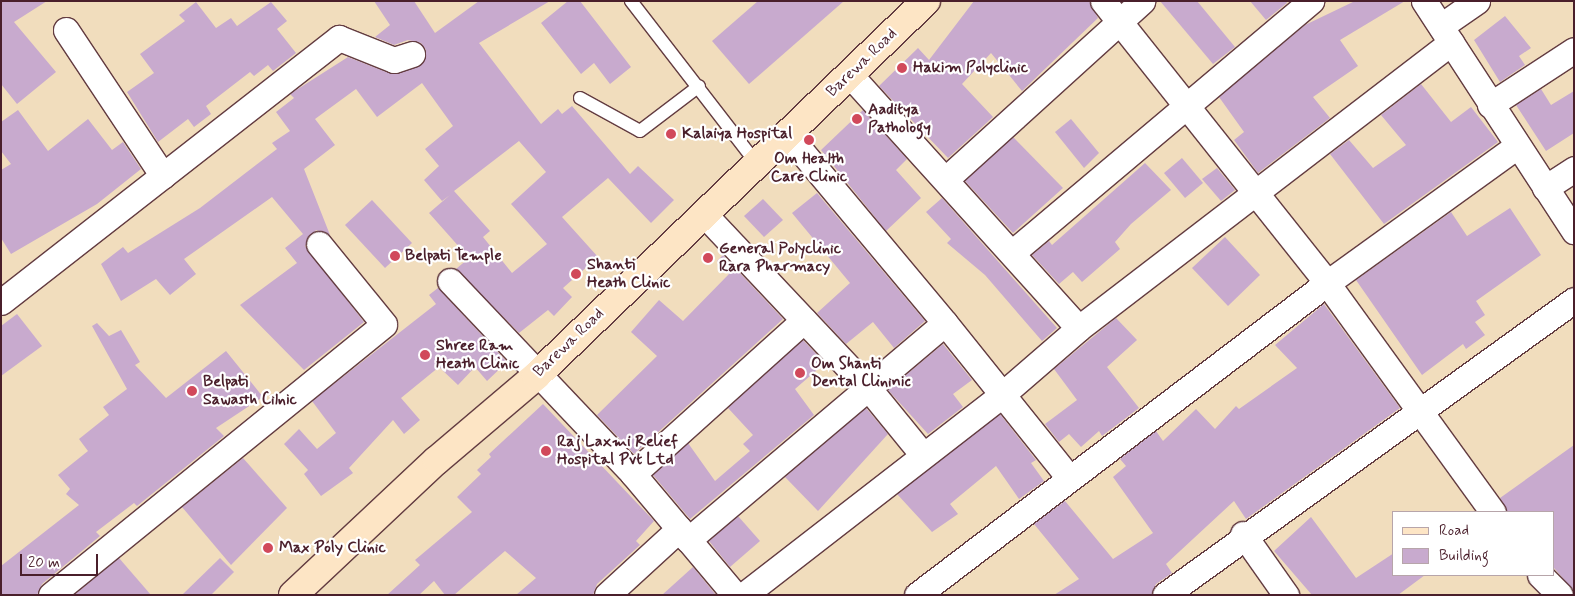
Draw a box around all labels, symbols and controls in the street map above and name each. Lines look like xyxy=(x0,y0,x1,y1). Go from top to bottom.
street label: Barewa Road xyxy=(823,25,901,101)
place label: Hakim Polyclinic xyxy=(913,58,1027,78)
marker: Hakim Polyclinic xyxy=(895,61,909,75)
place label: Aaditya Pathology xyxy=(868,100,931,138)
marker: Aaditya Pathology xyxy=(850,112,864,126)
place label: Kalaiya Hospital xyxy=(682,124,794,144)
marker: Kalaiya Hospital xyxy=(664,127,678,141)
marker: Om Health Care Clinic xyxy=(802,133,816,147)
place label: Om Health Care Clinic xyxy=(770,149,848,187)
place label: General Polyclinic Rara Pharmacy xyxy=(719,239,839,277)
place label: Belpati Temple xyxy=(405,246,502,266)
marker: Belpati Temple xyxy=(389,250,401,262)
marker: General Polyclinic Rara Pharmacy xyxy=(701,251,715,265)
place label: Shanti Heath Clinic xyxy=(587,255,670,293)
marker: Shanti Heath Clinic xyxy=(569,267,583,281)
street label: Barewa Road xyxy=(530,305,608,381)
place label: Shree Ram Heath Clinic xyxy=(436,336,519,374)
marker: Shree Ram Heath Clinic xyxy=(418,348,432,362)
place label: Om Shanti Dental Clininic xyxy=(811,354,913,392)
marker: Om Shanti Dental Clininic xyxy=(793,366,807,380)
place label: Belpati Sawasth Cilnic xyxy=(203,372,303,410)
marker: Belpati Sawasth Cilnic xyxy=(185,384,199,398)
place label: Raj Laxmi Relief Hospital Pvt Ltd xyxy=(557,432,678,470)
marker: Raj Laxmi Relief Hospital Pvt Ltd xyxy=(539,444,553,458)
legend xyxy=(1392,511,1555,576)
text: Road xyxy=(1439,521,1469,541)
place label: Max Poly Clinic xyxy=(279,538,384,558)
marker: Max Poly Clinic xyxy=(261,541,275,555)
scale bar xyxy=(22,544,100,576)
text: Building xyxy=(1439,546,1489,566)
text: 20 m xyxy=(28,553,60,573)

